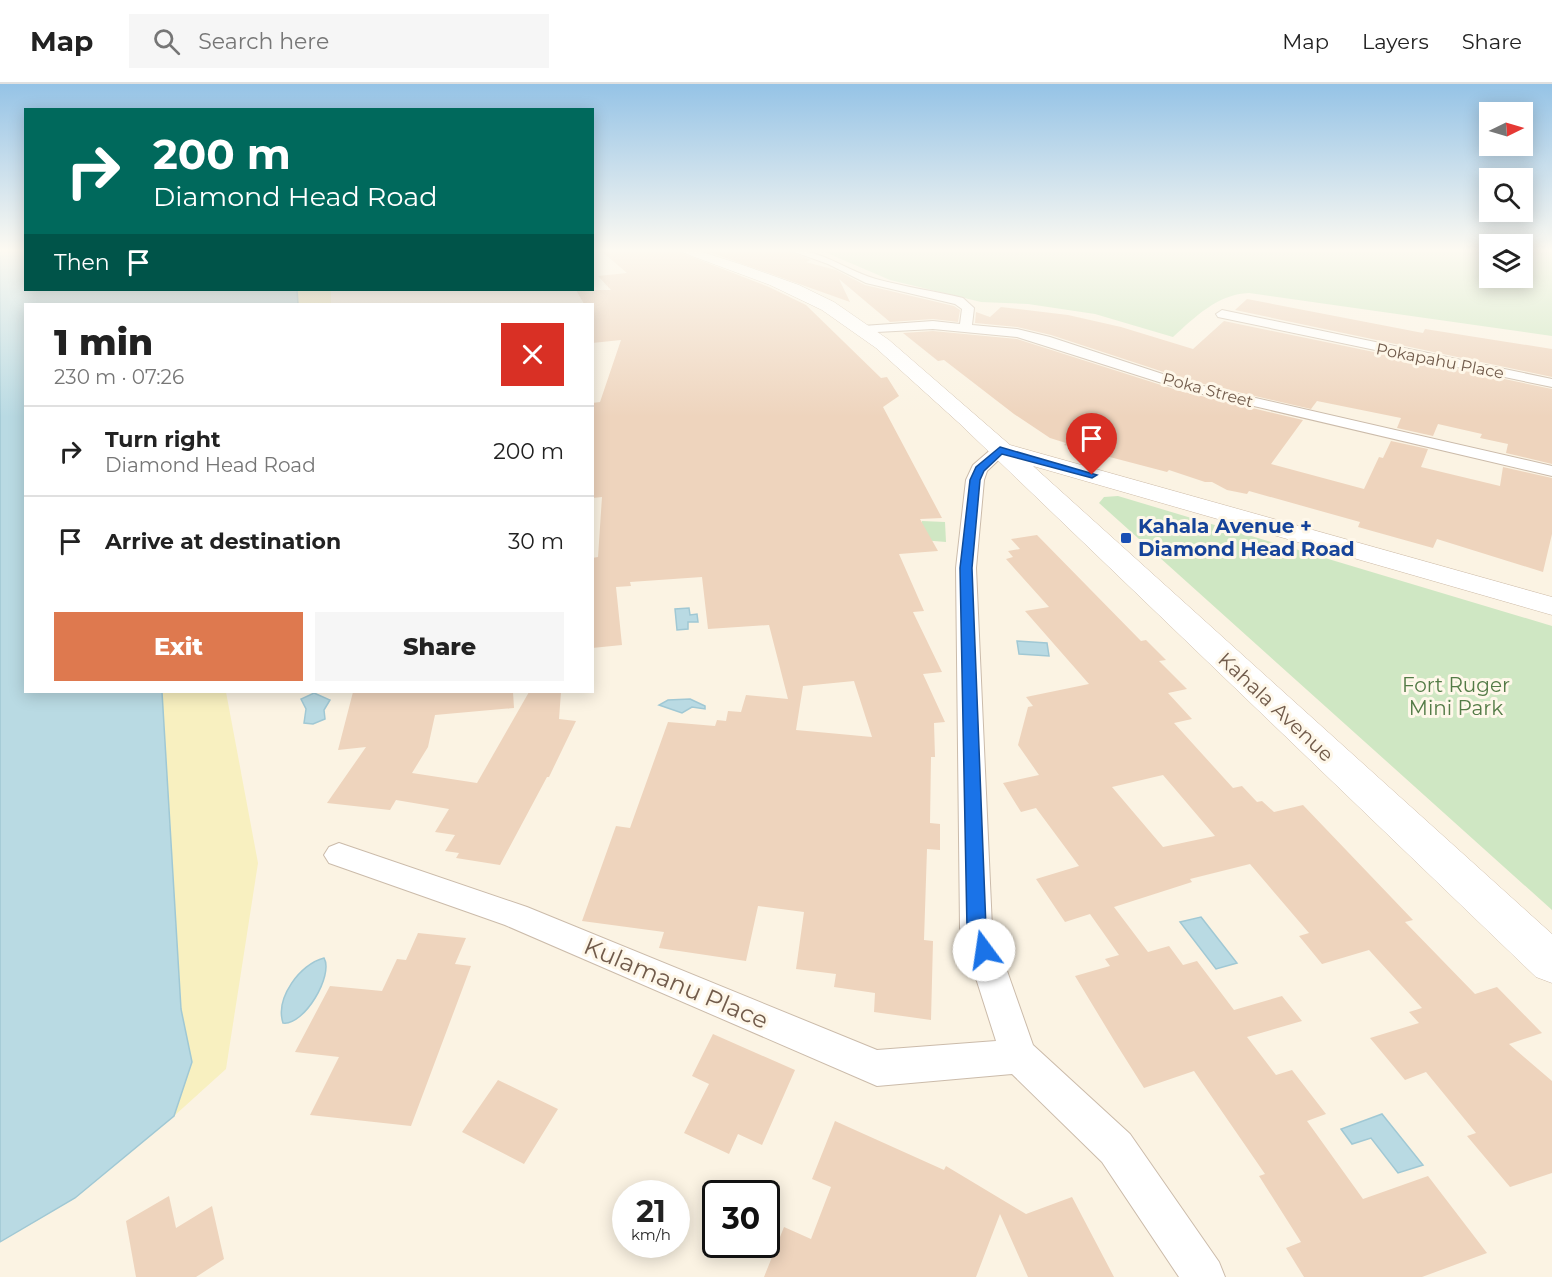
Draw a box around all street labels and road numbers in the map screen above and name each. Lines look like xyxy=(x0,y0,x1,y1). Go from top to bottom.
street label: Pokapahu Place xyxy=(1374,339,1506,383)
street label: Poka Street xyxy=(1161,369,1256,411)
street label: Kahala Avenue xyxy=(1213,647,1339,767)
street label: Kulamanu Place xyxy=(580,931,772,1035)

